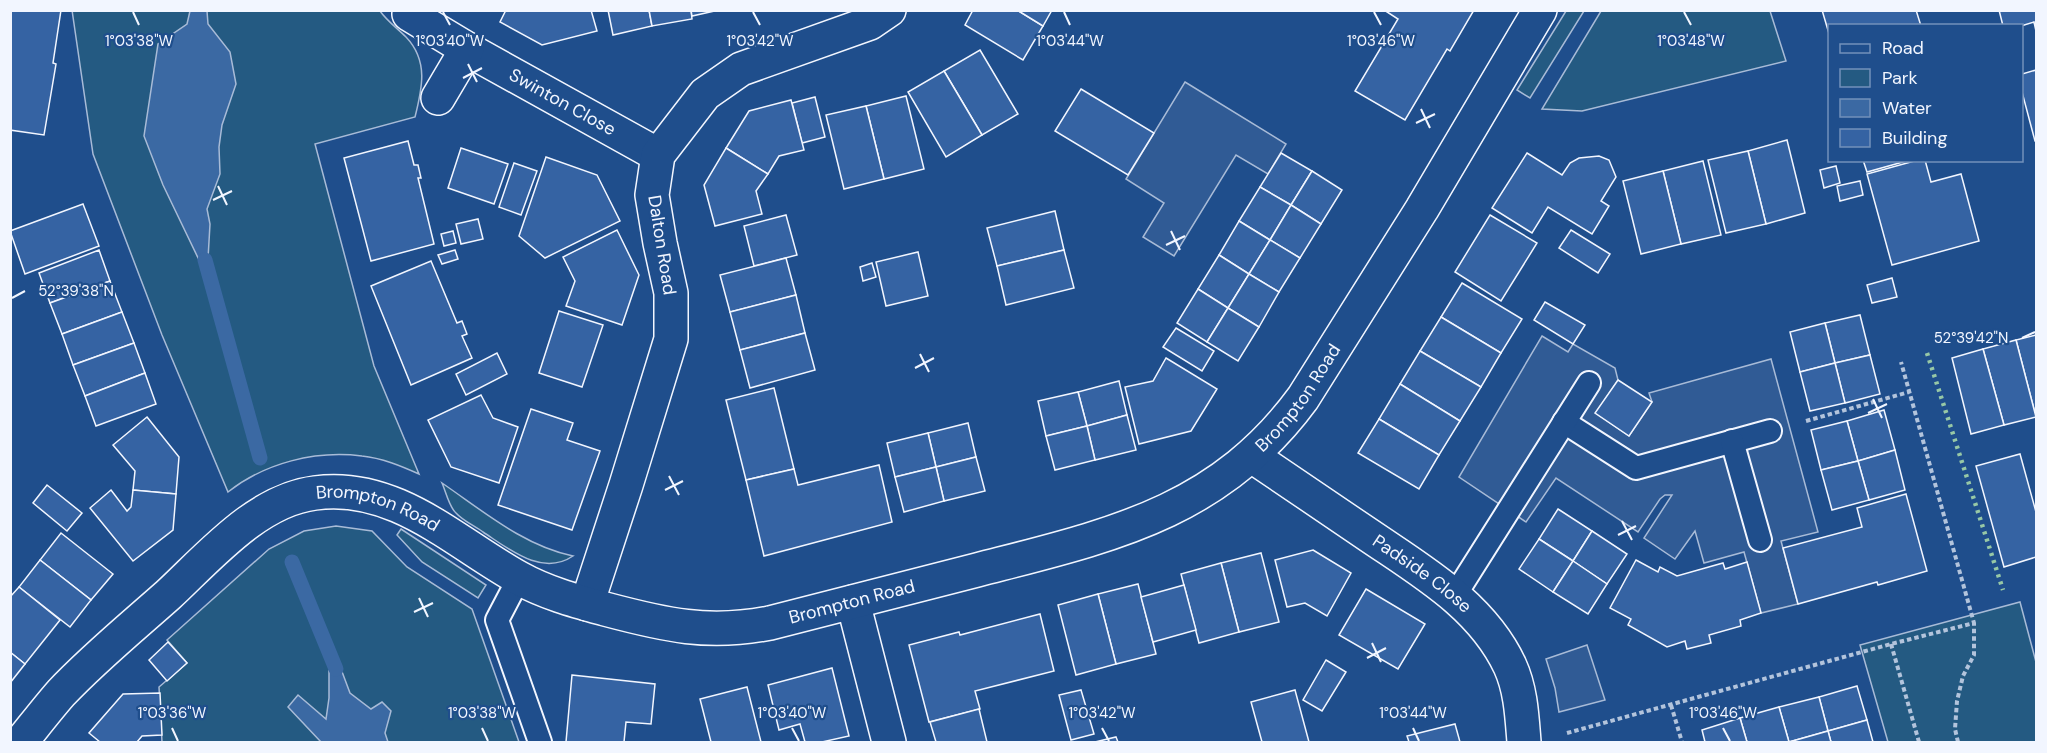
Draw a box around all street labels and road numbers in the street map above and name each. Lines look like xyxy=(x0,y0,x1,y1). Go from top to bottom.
street label: Swinton Close xyxy=(505,63,620,141)
street label: Dalton Road xyxy=(642,193,682,297)
street label: Brompton Road xyxy=(1250,339,1346,457)
street label: Brompton Road xyxy=(315,480,444,537)
street label: Padside Close xyxy=(1368,529,1477,618)
street label: Brompton Road xyxy=(786,574,917,630)

